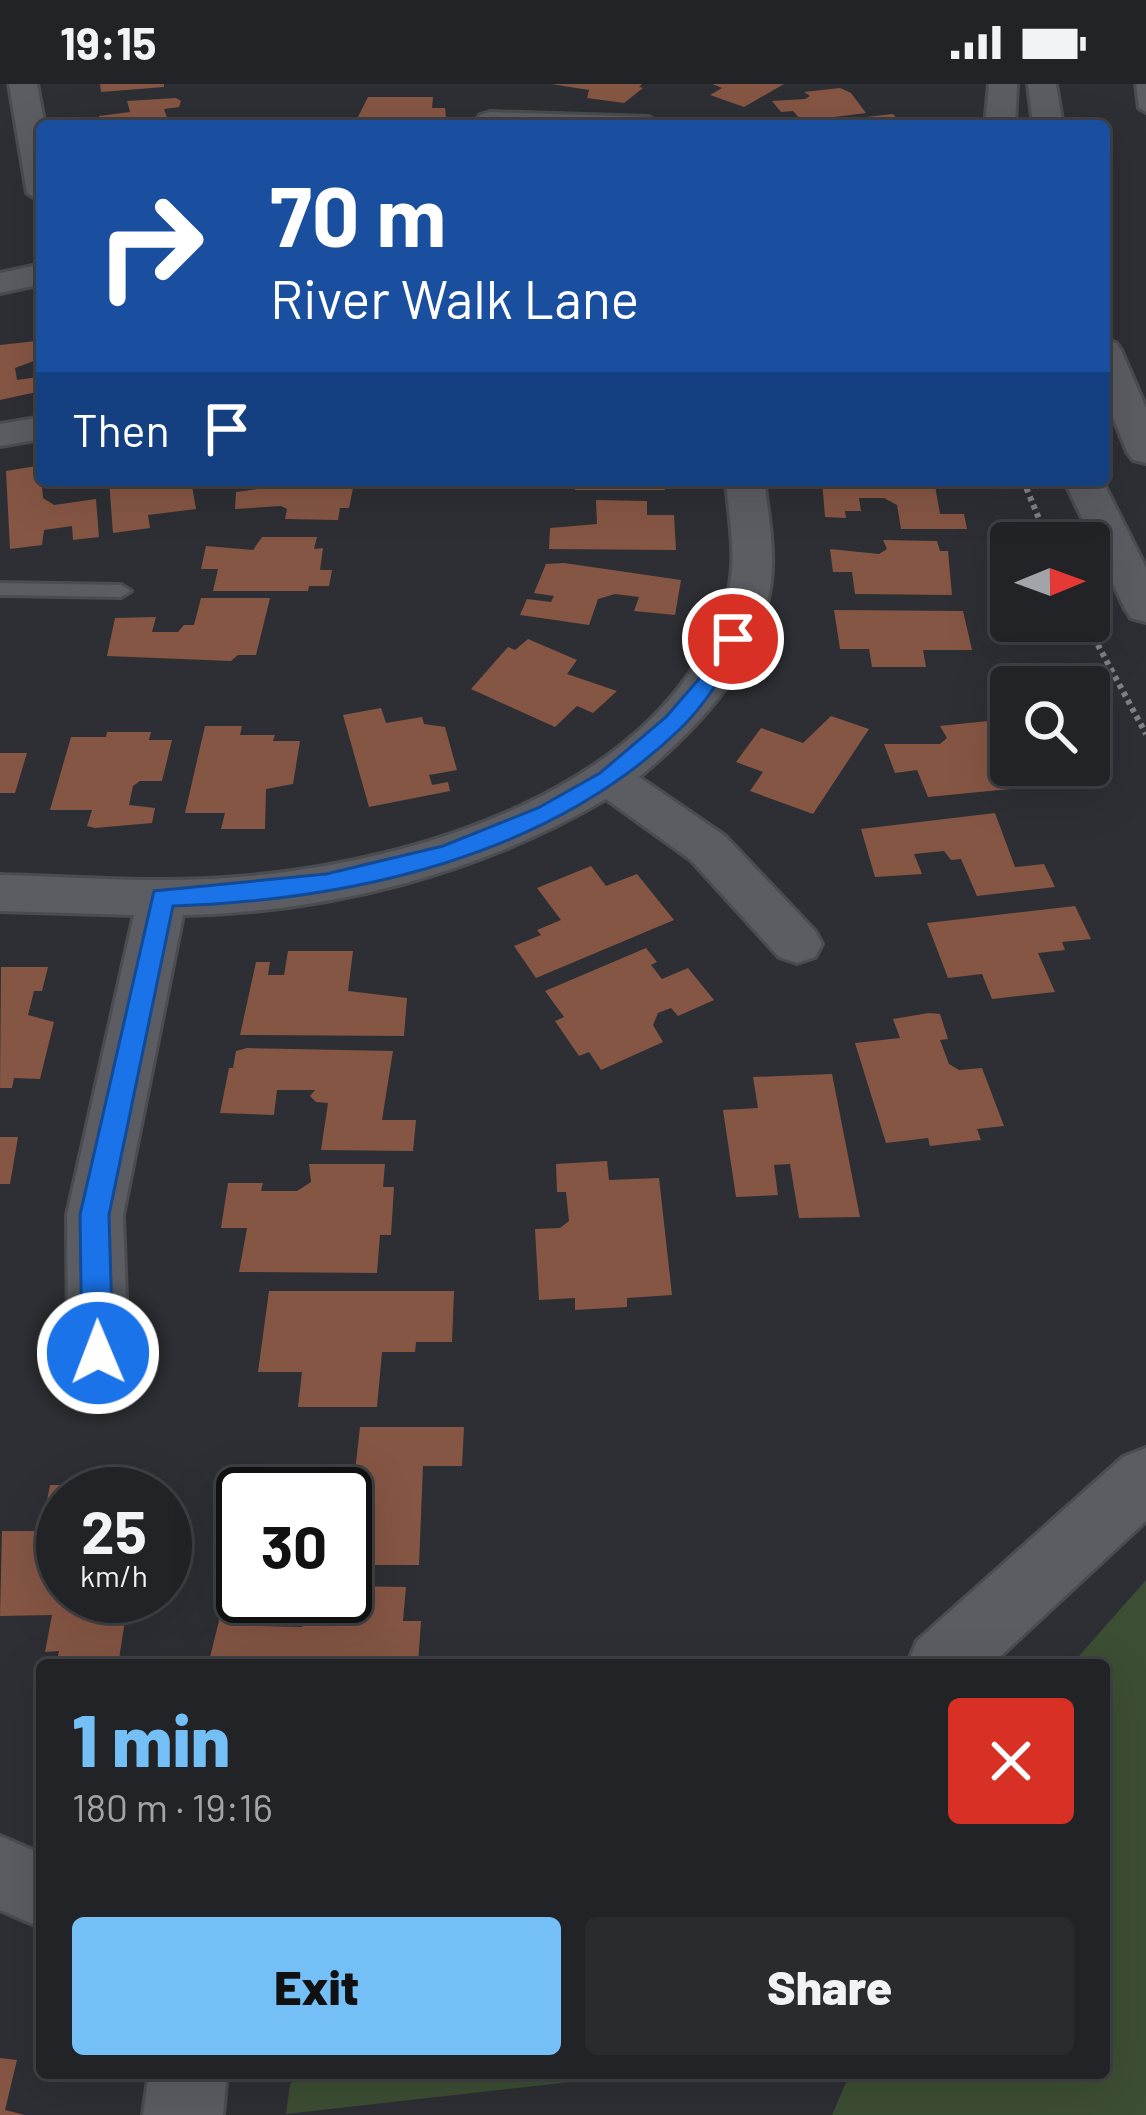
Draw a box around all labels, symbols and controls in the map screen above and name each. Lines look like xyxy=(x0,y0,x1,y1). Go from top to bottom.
text: 19:15 xyxy=(60,15,156,69)
text: 70 m xyxy=(270,163,446,264)
icon: right xyxy=(72,168,228,324)
text: River Walk Lane xyxy=(270,265,639,330)
icon: arrive xyxy=(194,396,260,462)
text: Then xyxy=(72,402,170,456)
north arrow xyxy=(990,522,1110,642)
map controls xyxy=(990,522,1110,786)
pin xyxy=(682,588,784,690)
icon: arrive xyxy=(700,606,766,672)
button: search xyxy=(990,666,1110,786)
position arrow xyxy=(35,1290,161,1416)
speed limit sign: 30 xyxy=(216,1467,372,1623)
text: 25 xyxy=(81,1494,147,1566)
text: km/h xyxy=(80,1557,148,1593)
text: 1 min xyxy=(72,1695,230,1781)
button: close xyxy=(948,1698,1074,1824)
text: 180 m · 19:16 xyxy=(72,1783,273,1830)
button: Exit xyxy=(72,1917,561,2055)
button: Share xyxy=(585,1917,1074,2055)

